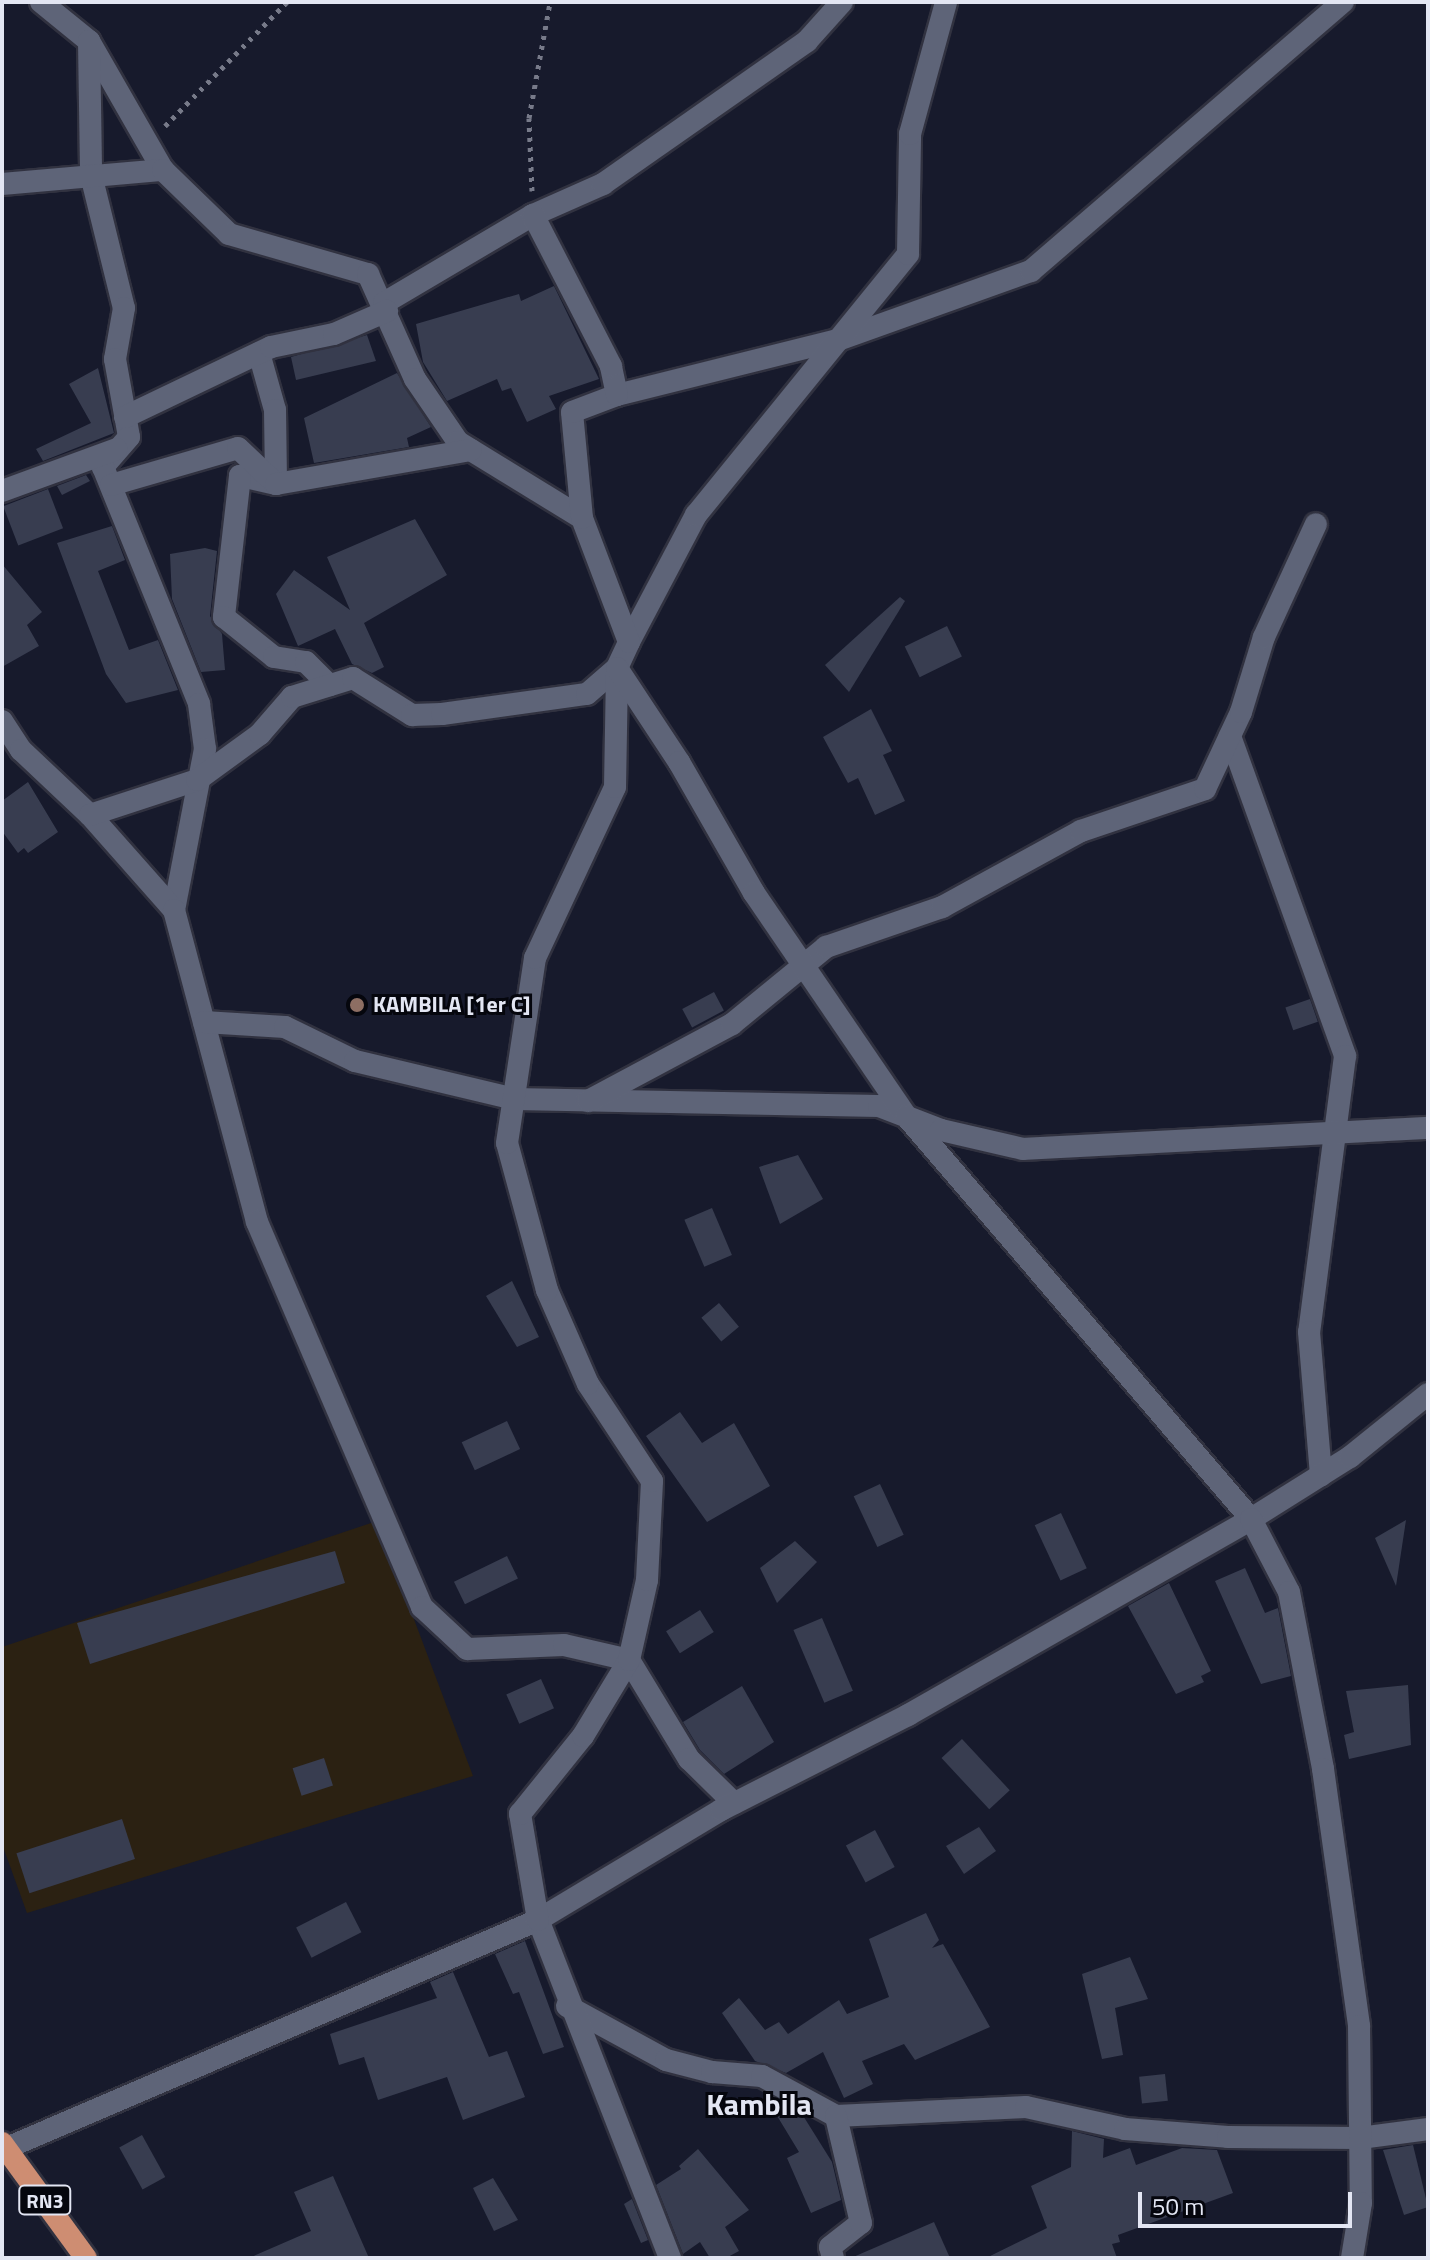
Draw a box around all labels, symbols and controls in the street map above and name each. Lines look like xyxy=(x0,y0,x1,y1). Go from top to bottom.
place label: KAMBILA [1er C] xyxy=(373,992,530,1018)
marker: KAMBILA [1er C] xyxy=(348,996,366,1014)
district label: Kambila xyxy=(706,2086,812,2122)
scale bar xyxy=(1142,2176,1356,2226)
road number: RN3 xyxy=(17,2184,73,2216)
text: 50 m xyxy=(1152,2188,1204,2224)

